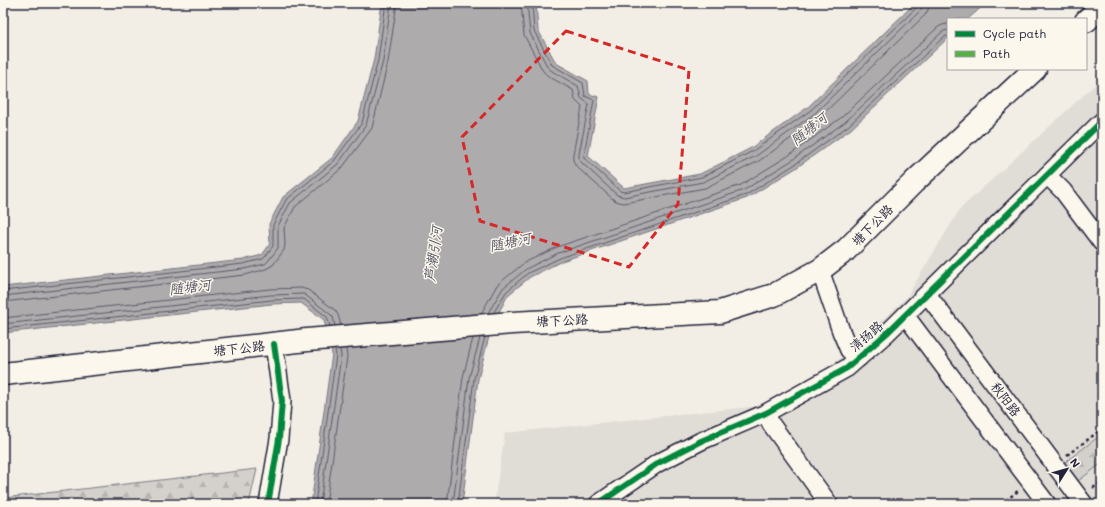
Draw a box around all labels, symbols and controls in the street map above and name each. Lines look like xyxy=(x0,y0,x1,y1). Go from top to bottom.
legend xyxy=(947,18,1087,70)
text: Cycle path xyxy=(983,25,1046,41)
text: Path xyxy=(983,45,1010,61)
water label: 随塘河 xyxy=(786,107,833,149)
street label: 塘下公路 xyxy=(847,200,896,249)
water label: 芦潮引河 xyxy=(419,223,446,283)
water label: 随塘河 xyxy=(487,227,534,255)
water label: 随塘河 xyxy=(168,274,214,298)
street label: 塘下公路 xyxy=(536,310,588,329)
street label: 清扬路 xyxy=(845,316,886,355)
street label: 塘下公路 xyxy=(212,336,266,359)
street label: 秋阳路 xyxy=(988,378,1025,419)
north arrow xyxy=(1047,449,1087,489)
text: N xyxy=(1067,455,1084,471)

